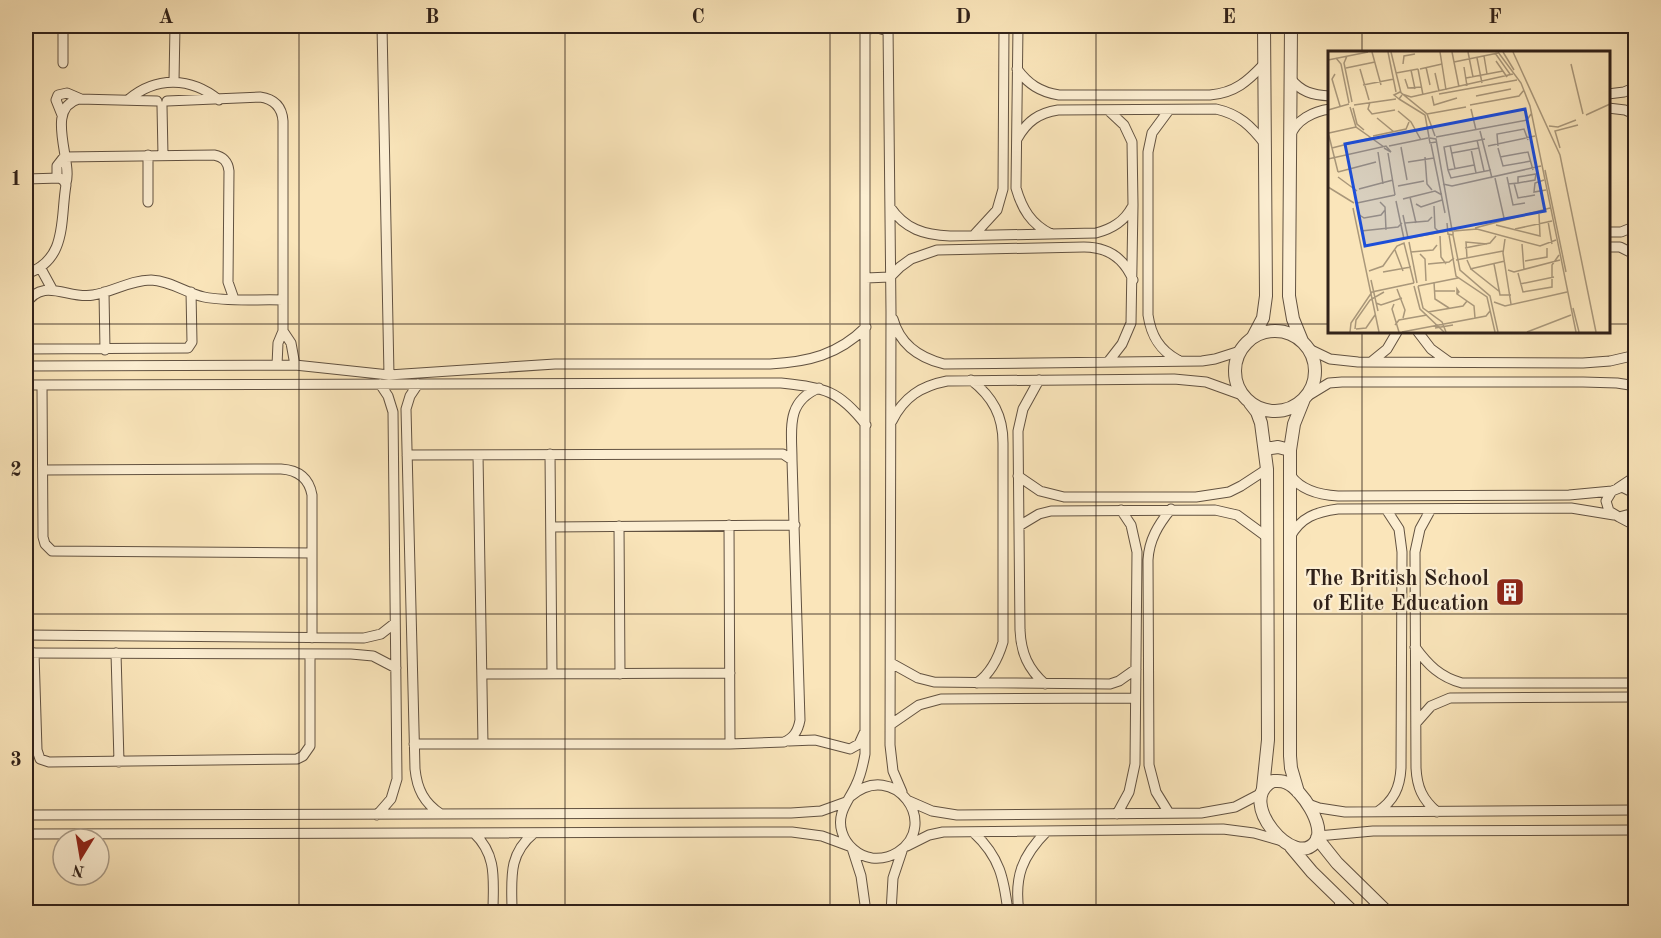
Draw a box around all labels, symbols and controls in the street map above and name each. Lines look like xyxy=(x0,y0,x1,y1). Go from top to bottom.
text: A xyxy=(158,8,174,28)
text: B xyxy=(425,8,439,28)
text: C xyxy=(691,8,705,28)
text: D xyxy=(955,8,971,28)
text: E xyxy=(1222,8,1236,28)
text: F xyxy=(1488,8,1502,28)
inset map xyxy=(1328,51,1610,333)
text: 1 xyxy=(10,170,22,190)
text: 2 xyxy=(10,461,22,481)
place label: The British School of Elite Education xyxy=(1305,568,1489,615)
building icon: The British School of Elite Education xyxy=(1494,576,1526,608)
text: 3 xyxy=(10,751,22,771)
north arrow xyxy=(51,827,111,887)
text: N xyxy=(70,861,86,879)

